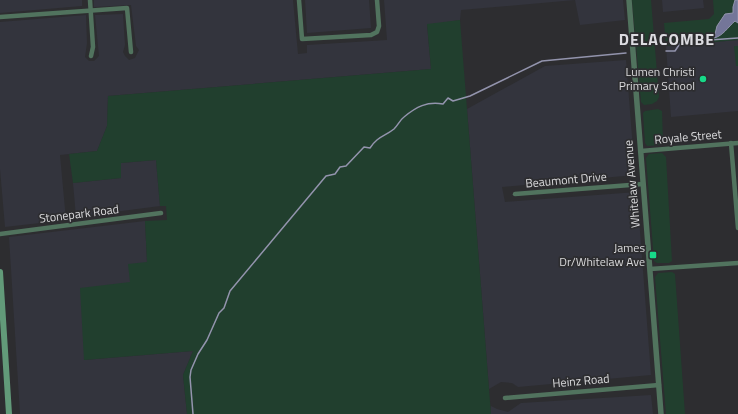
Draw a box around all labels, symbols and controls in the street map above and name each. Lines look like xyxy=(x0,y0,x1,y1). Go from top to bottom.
district label: DELACOMBE xyxy=(619,27,715,51)
place label: Lumen Christi Primary School xyxy=(619,62,695,95)
marker: Lumen Christi Primary School xyxy=(698,74,708,84)
street label: Royale Street xyxy=(653,124,723,149)
street label: Whitelaw Avenue xyxy=(618,139,645,229)
street label: Beaumont Drive xyxy=(524,166,607,193)
street label: Stonepark Road xyxy=(38,199,120,228)
place label: James Dr/Whitelaw Ave xyxy=(559,238,645,271)
marker: James Dr/Whitelaw Ave xyxy=(648,250,658,260)
street label: Heinz Road xyxy=(552,369,610,392)

